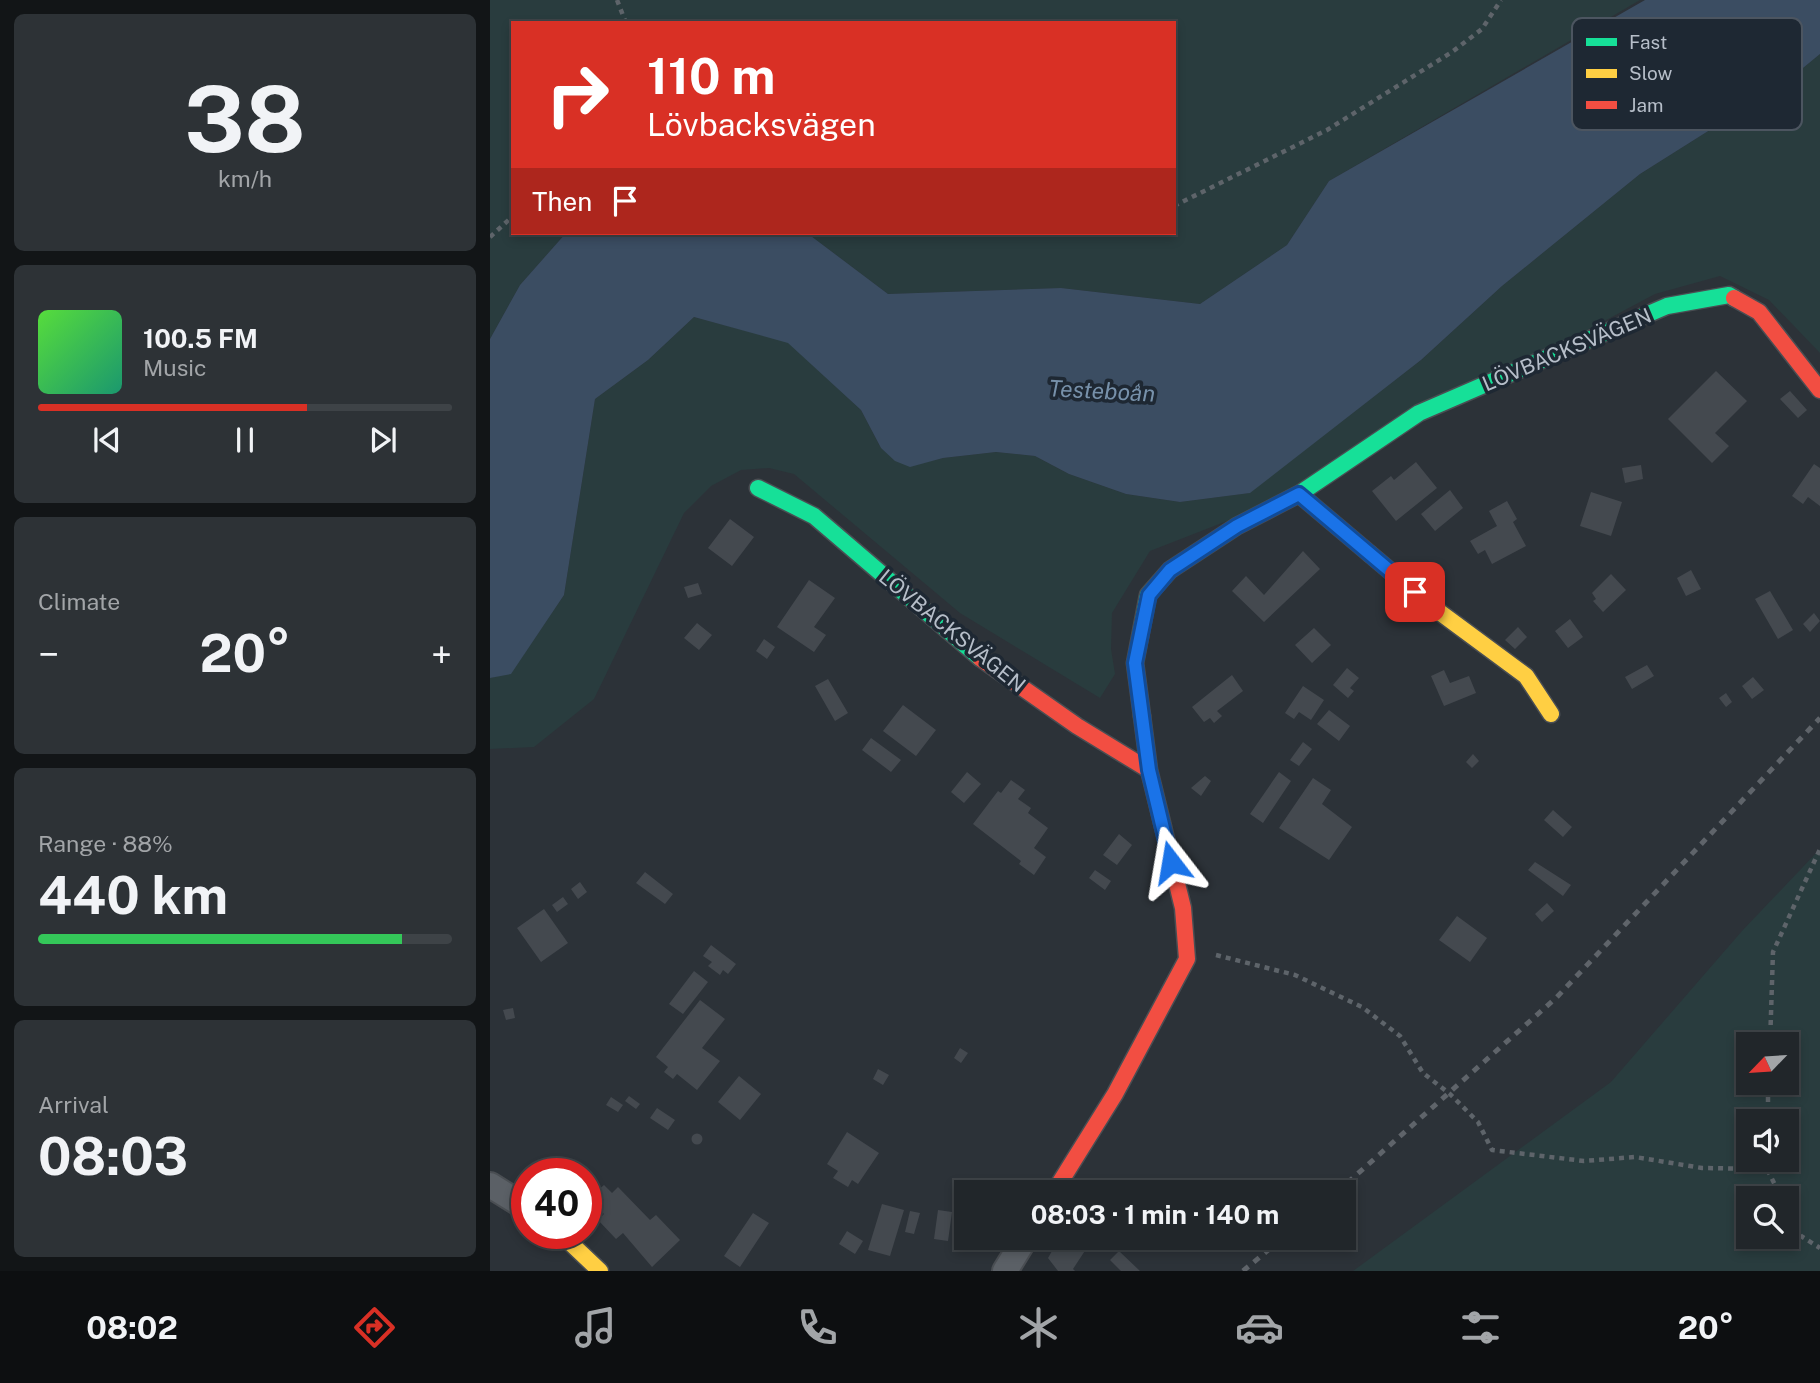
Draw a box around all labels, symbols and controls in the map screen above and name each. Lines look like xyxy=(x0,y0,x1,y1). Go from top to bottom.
legend xyxy=(1572,18,1802,130)
text: Fast xyxy=(1629,31,1667,53)
text: 110 m xyxy=(647,47,775,105)
icon: right xyxy=(532,49,623,140)
text: Slow xyxy=(1629,62,1673,84)
text: 38 xyxy=(184,66,306,172)
text: Jam xyxy=(1629,94,1663,116)
text: Lövbacksvägen xyxy=(647,106,876,143)
text: km/h xyxy=(218,165,272,192)
icon: arrive xyxy=(606,182,644,220)
text: Then xyxy=(532,186,592,217)
street label: LÖVBACKSVÄGEN xyxy=(1479,303,1655,396)
text: 100.5 FM xyxy=(143,323,258,354)
text: Music xyxy=(143,354,207,381)
water label: Testeboån xyxy=(1048,374,1156,407)
icon: previous xyxy=(88,421,126,459)
icon: pause xyxy=(226,421,264,459)
icon: next xyxy=(364,421,402,459)
pin xyxy=(1385,562,1445,622)
street label: LÖVBACKSVÄGEN xyxy=(874,564,1031,697)
icon: arrive xyxy=(1396,573,1434,611)
text: Climate xyxy=(38,588,120,615)
text: 20° xyxy=(199,623,291,684)
text: − xyxy=(38,632,59,677)
text: + xyxy=(431,632,452,677)
position arrow xyxy=(1134,825,1208,899)
text: Range · 88% xyxy=(38,830,173,857)
text: 440 km xyxy=(38,865,228,926)
north arrow xyxy=(1736,1032,1799,1096)
map controls xyxy=(1736,1032,1799,1249)
text: Arrival xyxy=(38,1091,109,1118)
button: sound xyxy=(1736,1109,1799,1172)
text: 08:03 xyxy=(38,1126,188,1187)
speed limit sign: 40 xyxy=(511,1158,602,1249)
button: search xyxy=(1736,1186,1799,1249)
text: 08:03 · 1 min · 140 m xyxy=(1031,1199,1279,1230)
icon: directions xyxy=(350,1303,399,1352)
icon: music xyxy=(571,1303,620,1352)
icon: phone xyxy=(793,1303,842,1352)
icon: climate xyxy=(1014,1303,1063,1352)
icon: car xyxy=(1235,1303,1284,1352)
icon: filters xyxy=(1456,1303,1505,1352)
text: 08:02 xyxy=(86,1309,178,1346)
text: 20° xyxy=(1678,1309,1734,1346)

